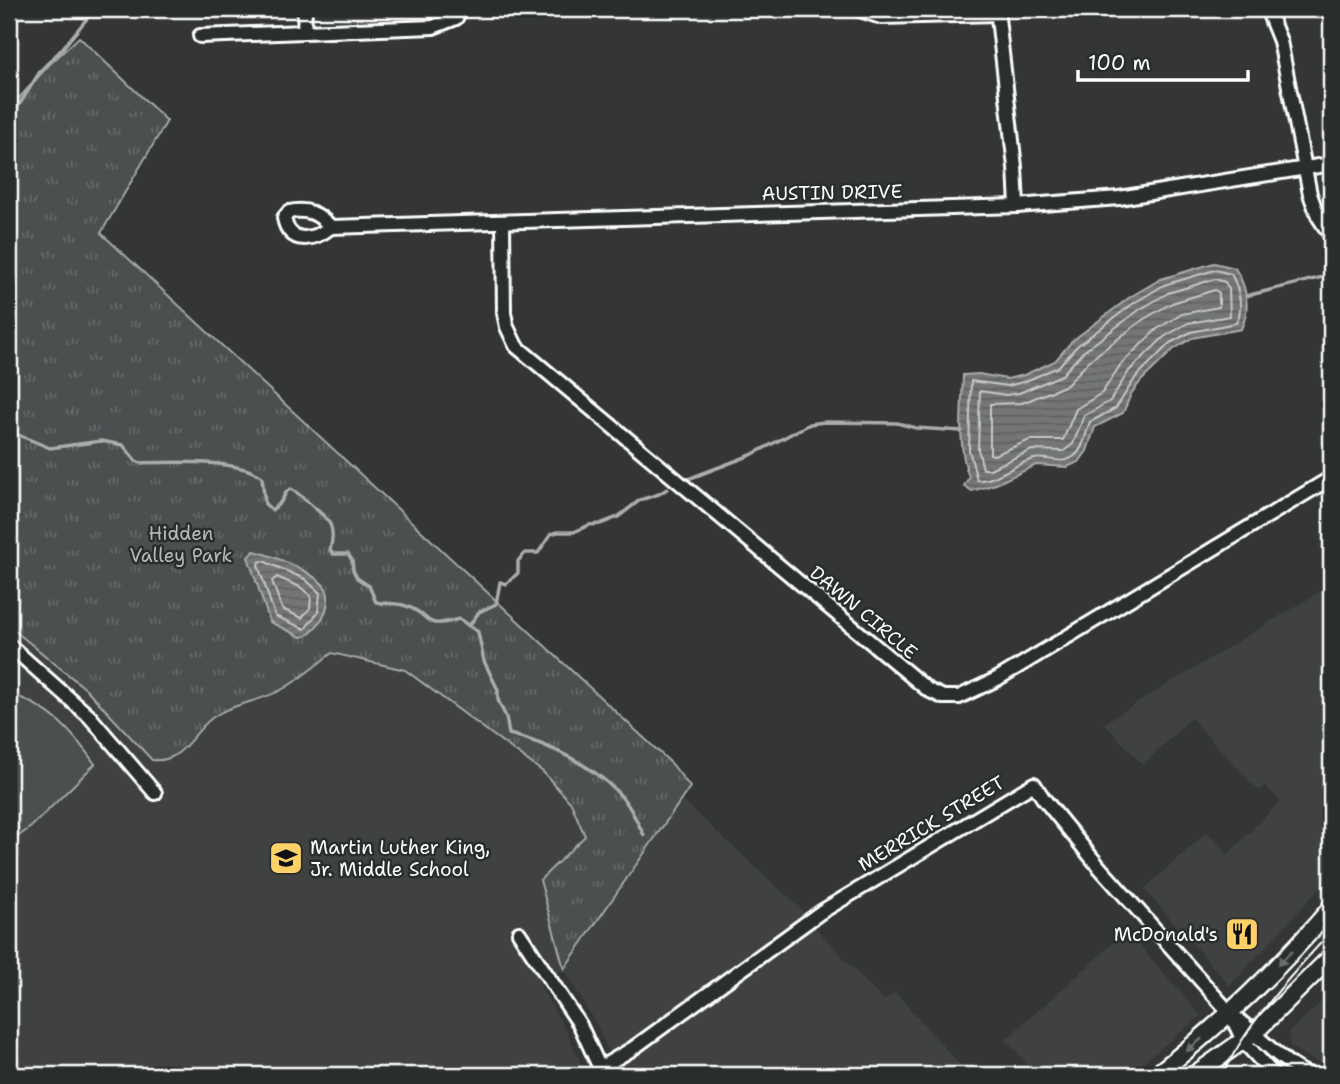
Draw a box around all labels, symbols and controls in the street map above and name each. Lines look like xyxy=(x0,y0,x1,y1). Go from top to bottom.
scale bar xyxy=(1078,38,1247,82)
text: 100 m xyxy=(1088,49,1151,77)
street label: AUSTIN DRIVE xyxy=(761,179,903,206)
park label: Hidden Valley Park xyxy=(130,521,233,568)
street label: DAWN CIRCLE xyxy=(805,560,923,665)
street label: MERRICK STREET xyxy=(853,770,1009,877)
place label: Martin Luther King, Jr. Middle School xyxy=(310,835,490,882)
school or university icon: Martin Luther King, Jr. Middle School xyxy=(267,839,305,877)
restaurant icon: McDonald's xyxy=(1223,915,1261,953)
place label: McDonald's xyxy=(1114,922,1218,947)
one-way arrow xyxy=(1277,950,1294,967)
one-way arrow xyxy=(1185,1037,1202,1052)

